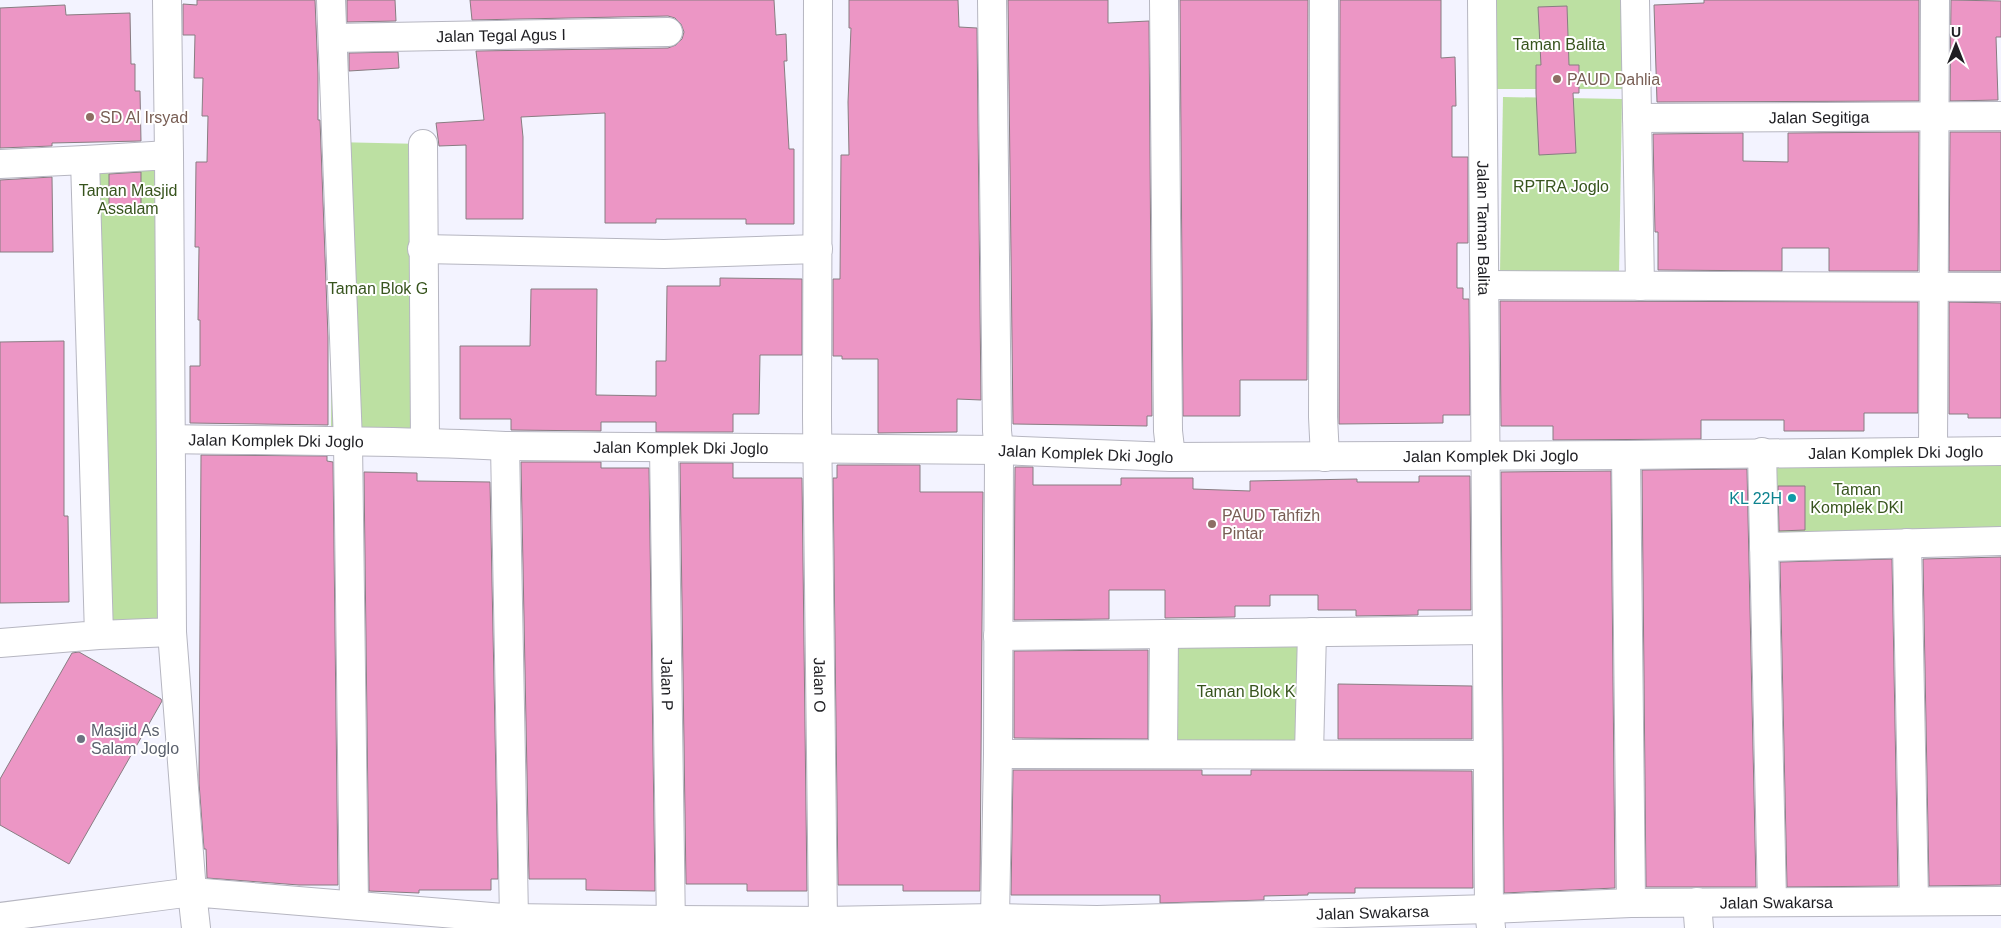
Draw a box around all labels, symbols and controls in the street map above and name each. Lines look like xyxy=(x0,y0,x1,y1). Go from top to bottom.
north arrow xyxy=(1931,20,1981,70)
text: U xyxy=(1951,24,1961,40)
street label: Jalan Tegal Agus I xyxy=(436,25,566,45)
park label: Taman Balita xyxy=(1513,36,1605,53)
place label: PAUD Dahlia xyxy=(1567,71,1660,88)
marker: PAUD Dahlia xyxy=(1551,73,1563,85)
street label: Jalan Segitiga xyxy=(1769,108,1869,126)
place label: SD Al Irsyad xyxy=(100,109,188,126)
marker: SD Al Irsyad xyxy=(84,111,96,123)
street label: Jalan Taman Balita xyxy=(1475,160,1493,296)
park label: RPTRA Joglo xyxy=(1513,178,1609,195)
park label: Taman Masjid Assalam xyxy=(79,182,177,217)
park label: Taman Blok G xyxy=(328,280,428,297)
street label: Jalan Komplek Dki Joglo xyxy=(188,431,364,450)
street label: Jalan Komplek Dki Joglo xyxy=(593,438,769,457)
street label: Jalan Komplek Dki Joglo xyxy=(998,441,1174,466)
street label: Jalan Komplek Dki Joglo xyxy=(1808,443,1984,462)
street label: Jalan Komplek Dki Joglo xyxy=(1403,447,1579,464)
park label: Taman Komplek DKI xyxy=(1810,481,1904,516)
place label: KL 22H xyxy=(1729,490,1782,507)
marker: KL 22H xyxy=(1786,492,1798,504)
place label: PAUD Tahfizh Pintar xyxy=(1222,507,1320,542)
marker: PAUD Tahfizh Pintar xyxy=(1206,518,1218,530)
street label: Jalan P xyxy=(659,657,676,711)
street label: Jalan O xyxy=(811,657,829,713)
park label: Taman Blok K xyxy=(1197,683,1296,700)
place label: Masjid As Salam Joglo xyxy=(91,722,179,757)
marker: Masjid As Salam Joglo xyxy=(75,733,87,745)
street label: Jalan Swakarsa xyxy=(1720,893,1833,911)
street label: Jalan Swakarsa xyxy=(1316,902,1429,922)

